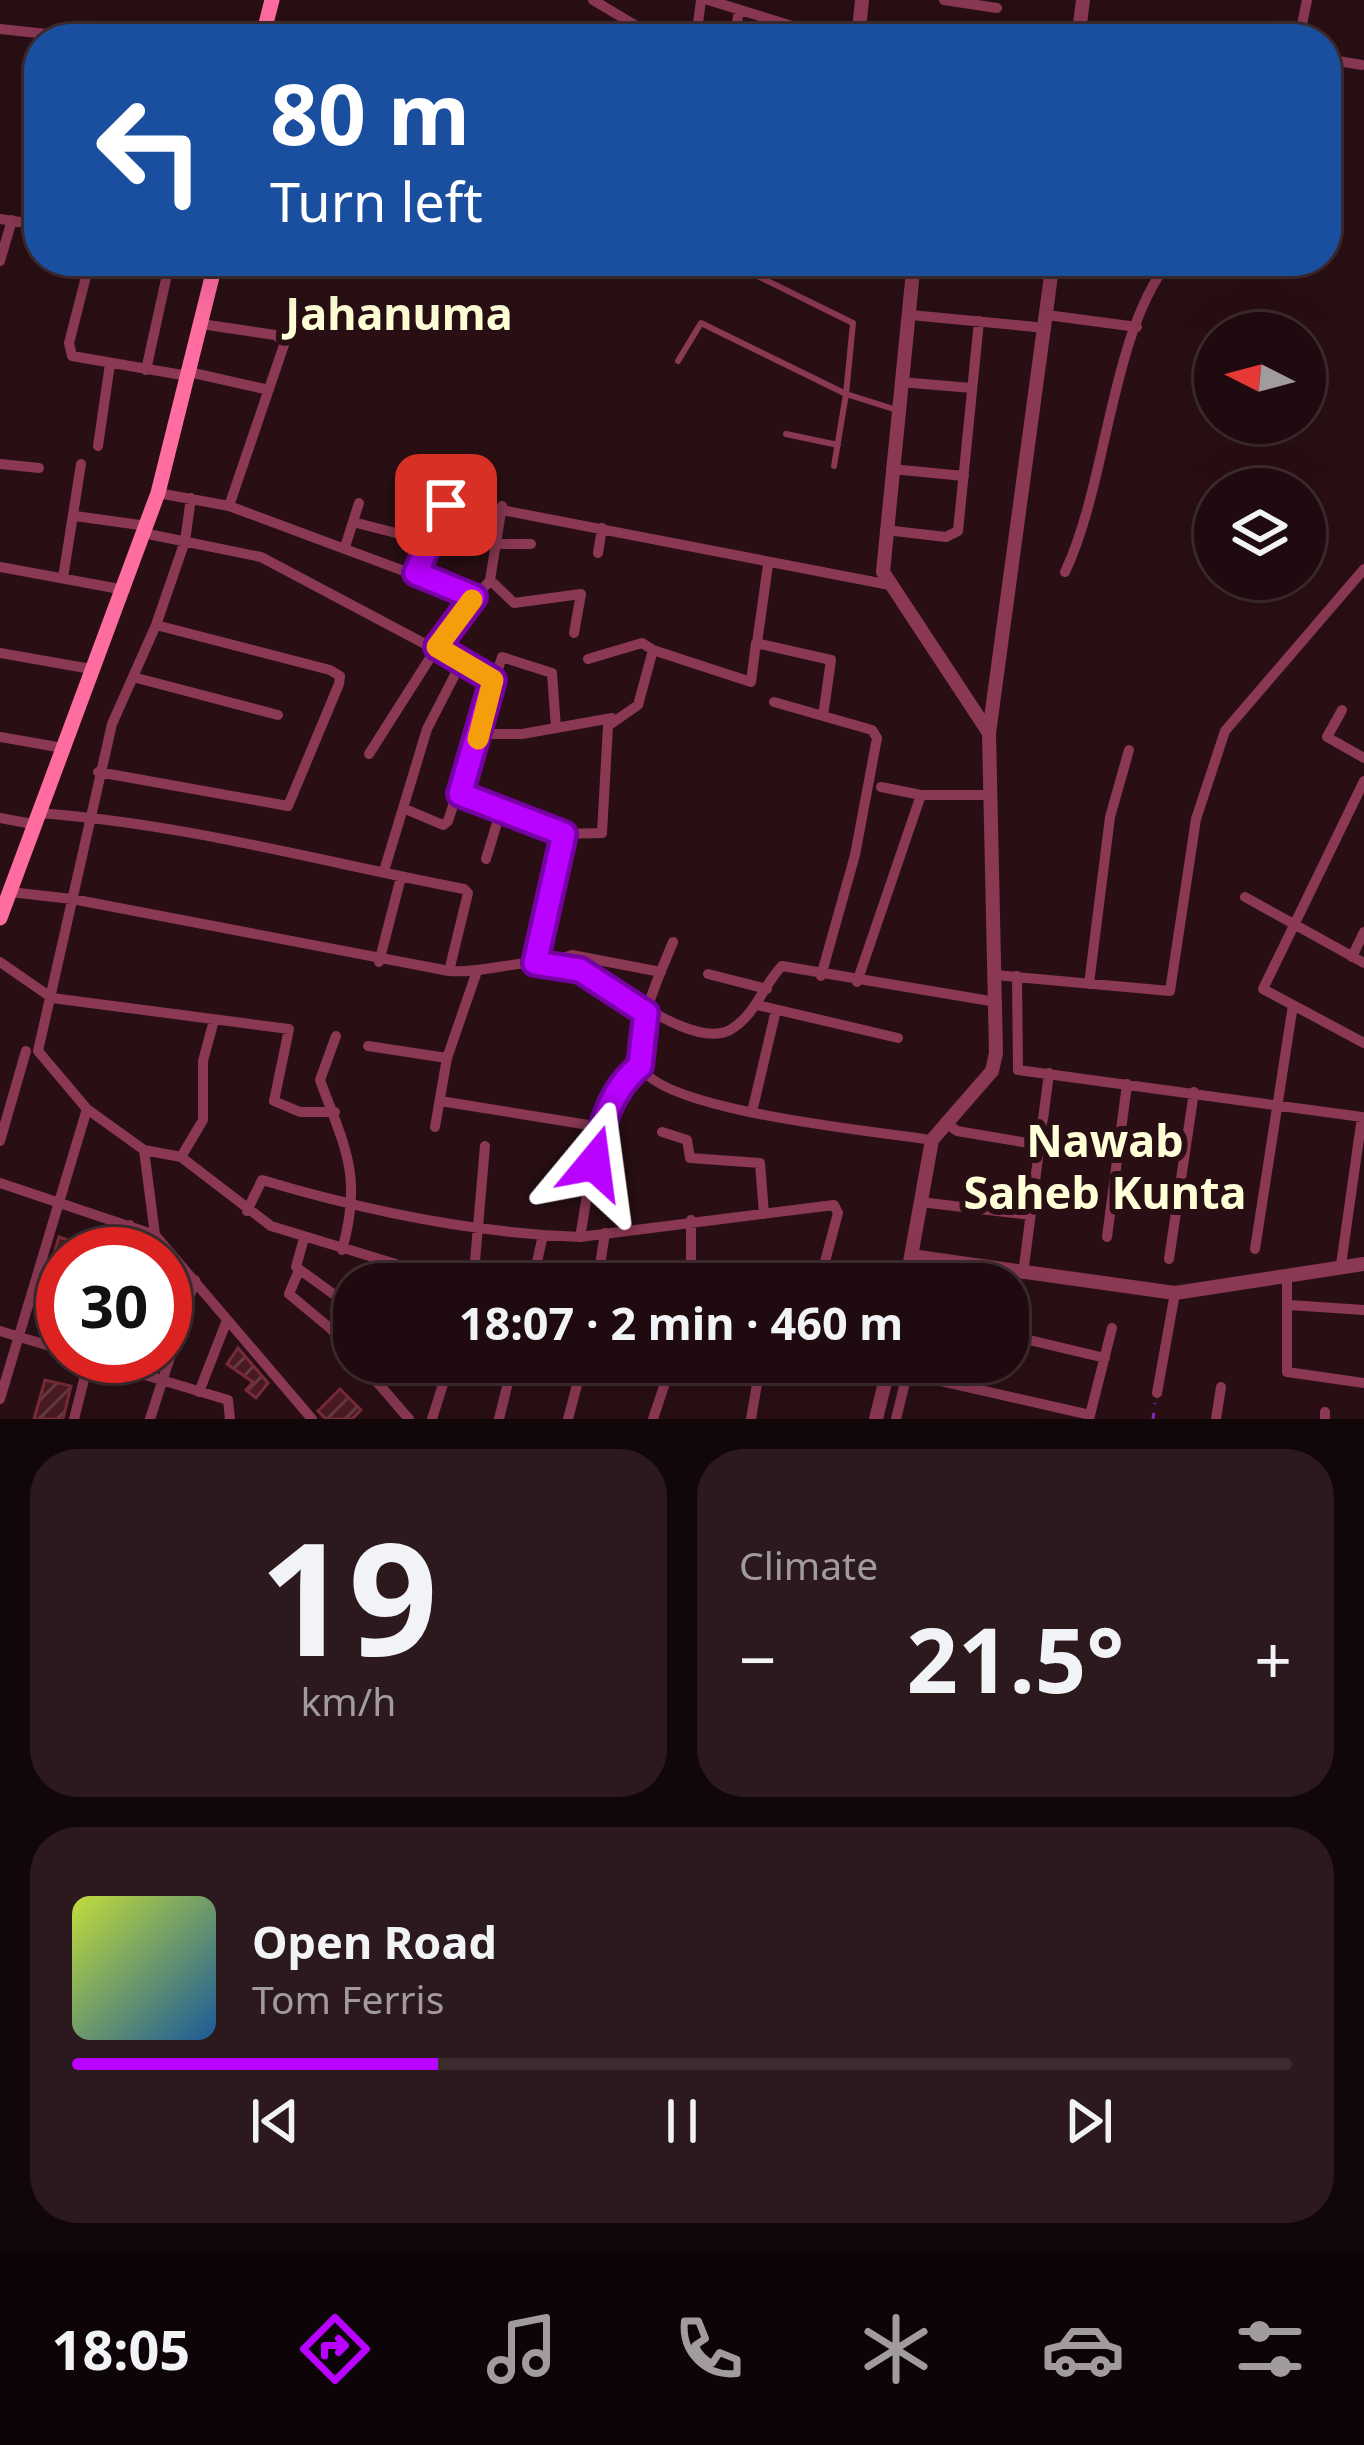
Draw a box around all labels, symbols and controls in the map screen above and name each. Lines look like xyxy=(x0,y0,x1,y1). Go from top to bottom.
text: 80 m xyxy=(270,55,470,170)
icon: left xyxy=(72,72,228,228)
text: Turn left xyxy=(270,164,483,238)
district label: Jahanuma xyxy=(281,282,513,343)
north arrow xyxy=(1194,312,1326,444)
map controls xyxy=(1194,312,1326,600)
pin xyxy=(395,454,497,556)
button: layers xyxy=(1194,468,1326,600)
icon: arrive xyxy=(413,472,479,538)
position arrow xyxy=(531,1100,657,1226)
district label: Nawab Saheb Kunta xyxy=(964,1109,1246,1222)
speed limit sign: 30 xyxy=(36,1227,192,1383)
text: 18:07 · 2 min · 460 m xyxy=(459,1292,903,1353)
text: 19 xyxy=(259,1489,438,1702)
text: Climate xyxy=(739,1538,878,1591)
text: 21.5° xyxy=(907,1597,1124,1719)
text: − xyxy=(739,1613,777,1703)
text: + xyxy=(1254,1613,1292,1703)
text: km/h xyxy=(301,1674,396,1727)
text: Open Road xyxy=(252,1911,497,1972)
text: Tom Ferris xyxy=(252,1972,444,2025)
icon: previous xyxy=(242,2088,308,2154)
icon: pause xyxy=(649,2088,715,2154)
icon: next xyxy=(1056,2088,1122,2154)
icon: directions xyxy=(293,2307,377,2391)
icon: music xyxy=(480,2307,564,2391)
icon: phone xyxy=(667,2307,751,2391)
icon: climate xyxy=(854,2307,938,2391)
icon: car xyxy=(1041,2307,1125,2391)
icon: filters xyxy=(1228,2307,1312,2391)
text: 18:05 xyxy=(52,2312,190,2386)

